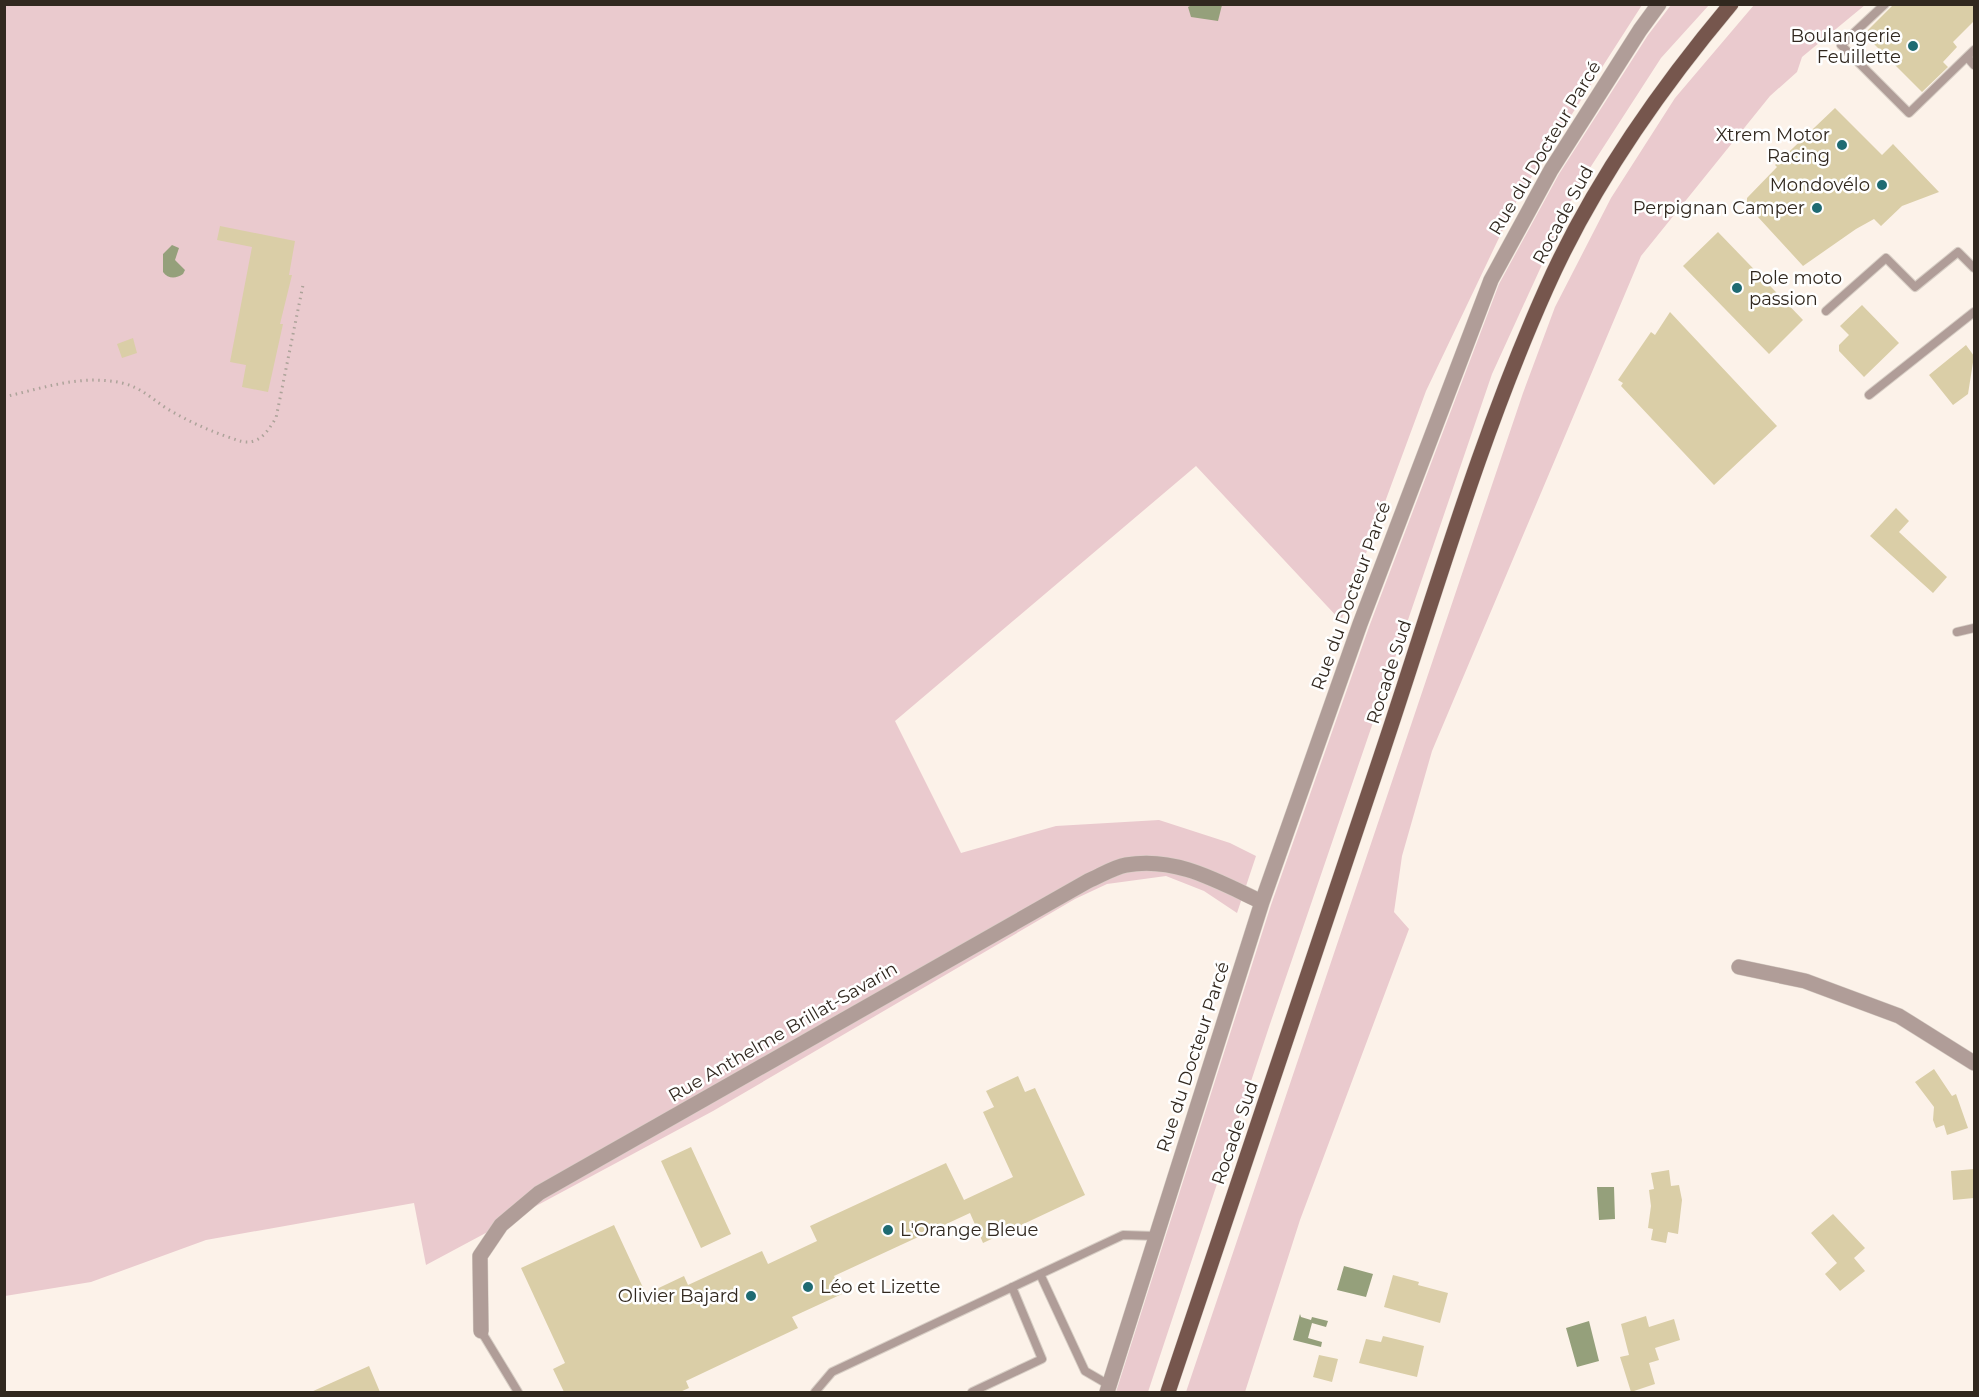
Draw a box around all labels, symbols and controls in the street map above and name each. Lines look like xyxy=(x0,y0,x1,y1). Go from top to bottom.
place label: Boulangerie Feuillette xyxy=(1790,25,1901,68)
marker: Boulangerie Feuillette xyxy=(1906,39,1920,53)
street label: Rue du Docteur Parcé xyxy=(1484,57,1606,239)
place label: Xtrem Motor Racing xyxy=(1716,124,1830,167)
marker: Xtrem Motor Racing xyxy=(1835,138,1849,152)
street label: Rocade Sud xyxy=(1528,162,1598,268)
place label: Mondovélo xyxy=(1770,174,1870,196)
marker: Mondovélo xyxy=(1875,178,1889,192)
place label: Perpignan Camper xyxy=(1633,197,1805,219)
marker: Perpignan Camper xyxy=(1810,201,1824,215)
place label: Pole moto passion xyxy=(1749,267,1842,310)
marker: Pole moto passion xyxy=(1730,281,1744,295)
street label: Rue du Docteur Parcé xyxy=(1307,499,1395,693)
street label: Rocade Sud xyxy=(1362,617,1416,727)
street label: Rue Anthelme Brillat-Savarin xyxy=(665,957,901,1107)
street label: Rue du Docteur Parcé xyxy=(1152,959,1234,1155)
street label: Rocade Sud xyxy=(1207,1078,1263,1188)
place label: L'Orange Bleue xyxy=(900,1219,1039,1241)
marker: L'Orange Bleue xyxy=(881,1223,895,1237)
place label: Léo et Lizette xyxy=(820,1276,941,1298)
marker: Léo et Lizette xyxy=(801,1280,815,1294)
place label: Olivier Bajard xyxy=(618,1285,739,1307)
marker: Olivier Bajard xyxy=(744,1289,758,1303)

